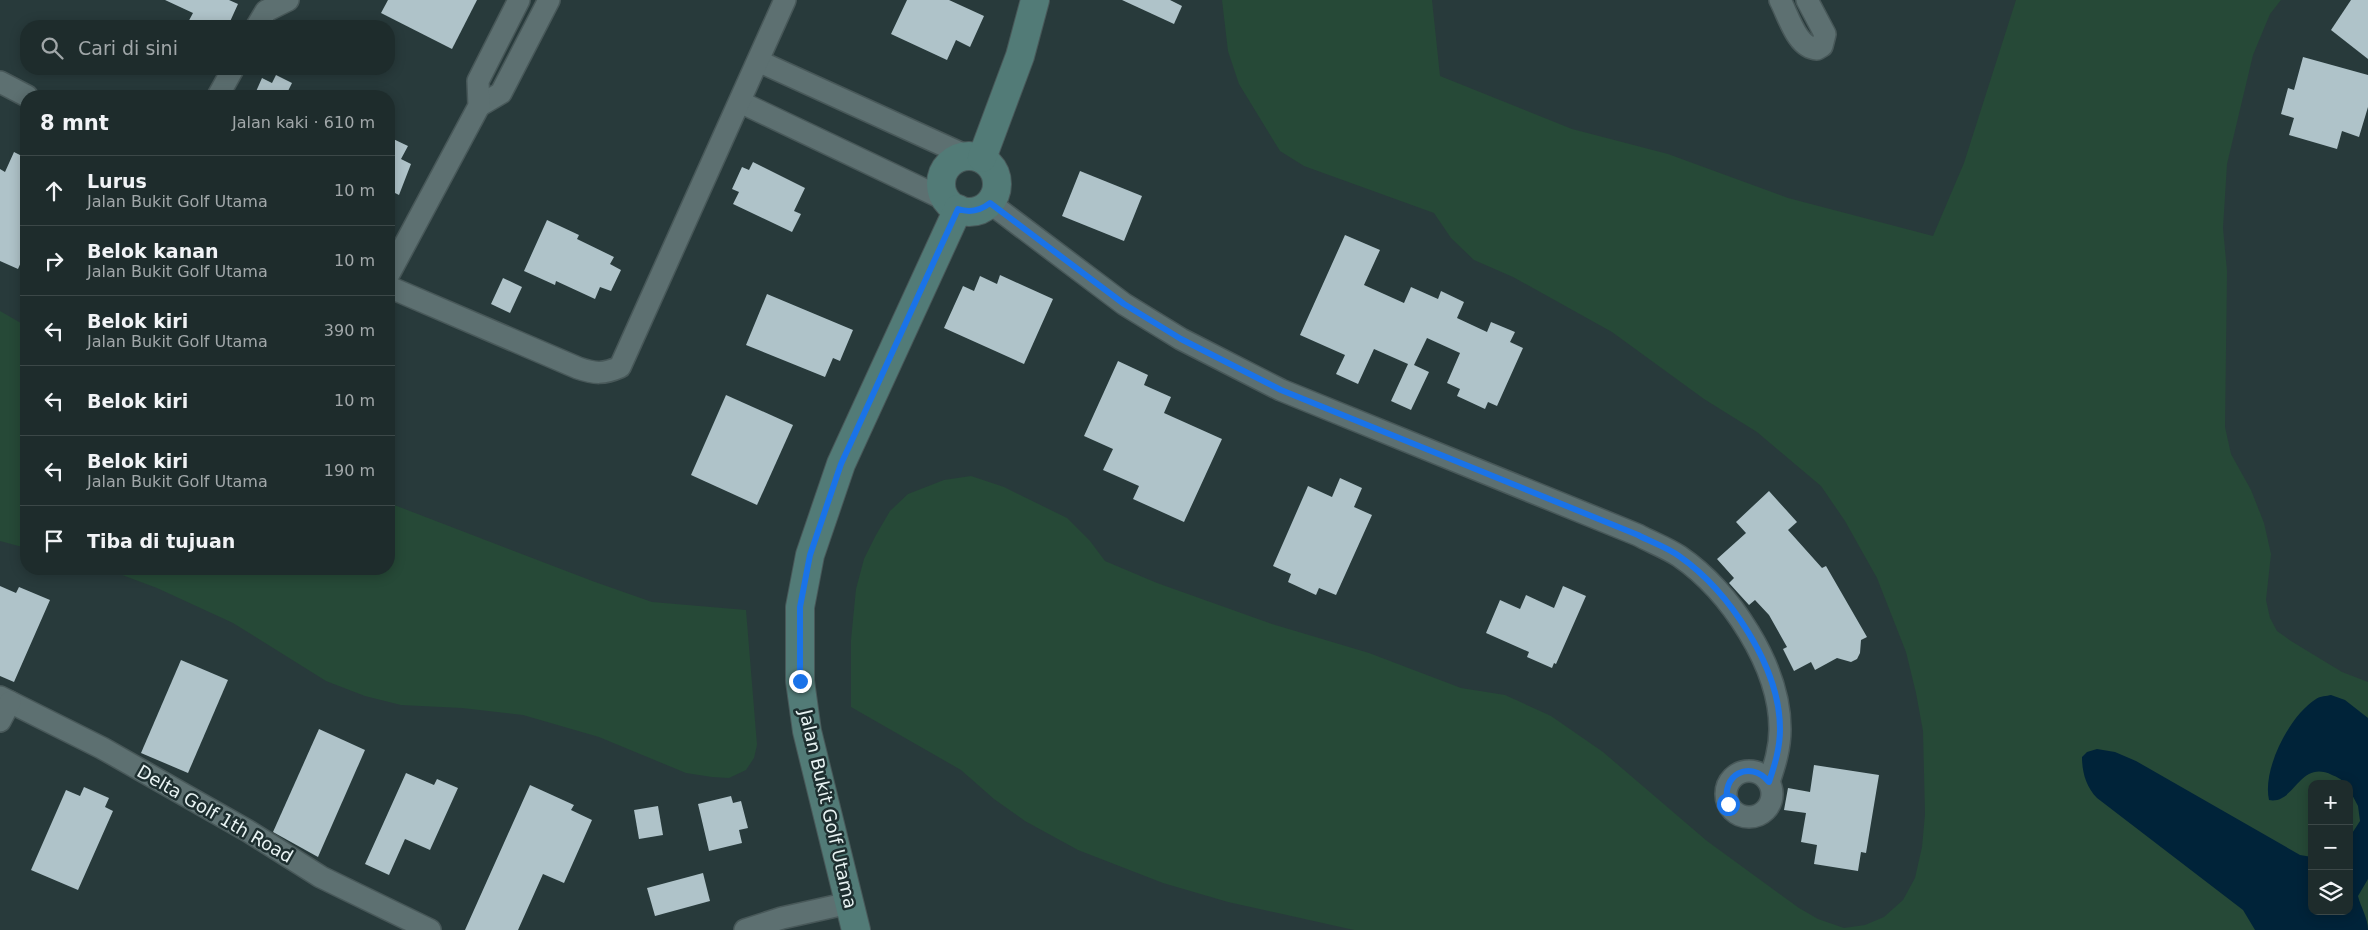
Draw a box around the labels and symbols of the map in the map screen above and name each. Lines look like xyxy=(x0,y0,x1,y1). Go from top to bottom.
route end xyxy=(789,670,812,693)
street label: Jalan Bukit Golf Utama xyxy=(795,707,862,910)
street label: Delta Golf 1th Road xyxy=(134,760,297,867)
route start xyxy=(1717,793,1740,816)

